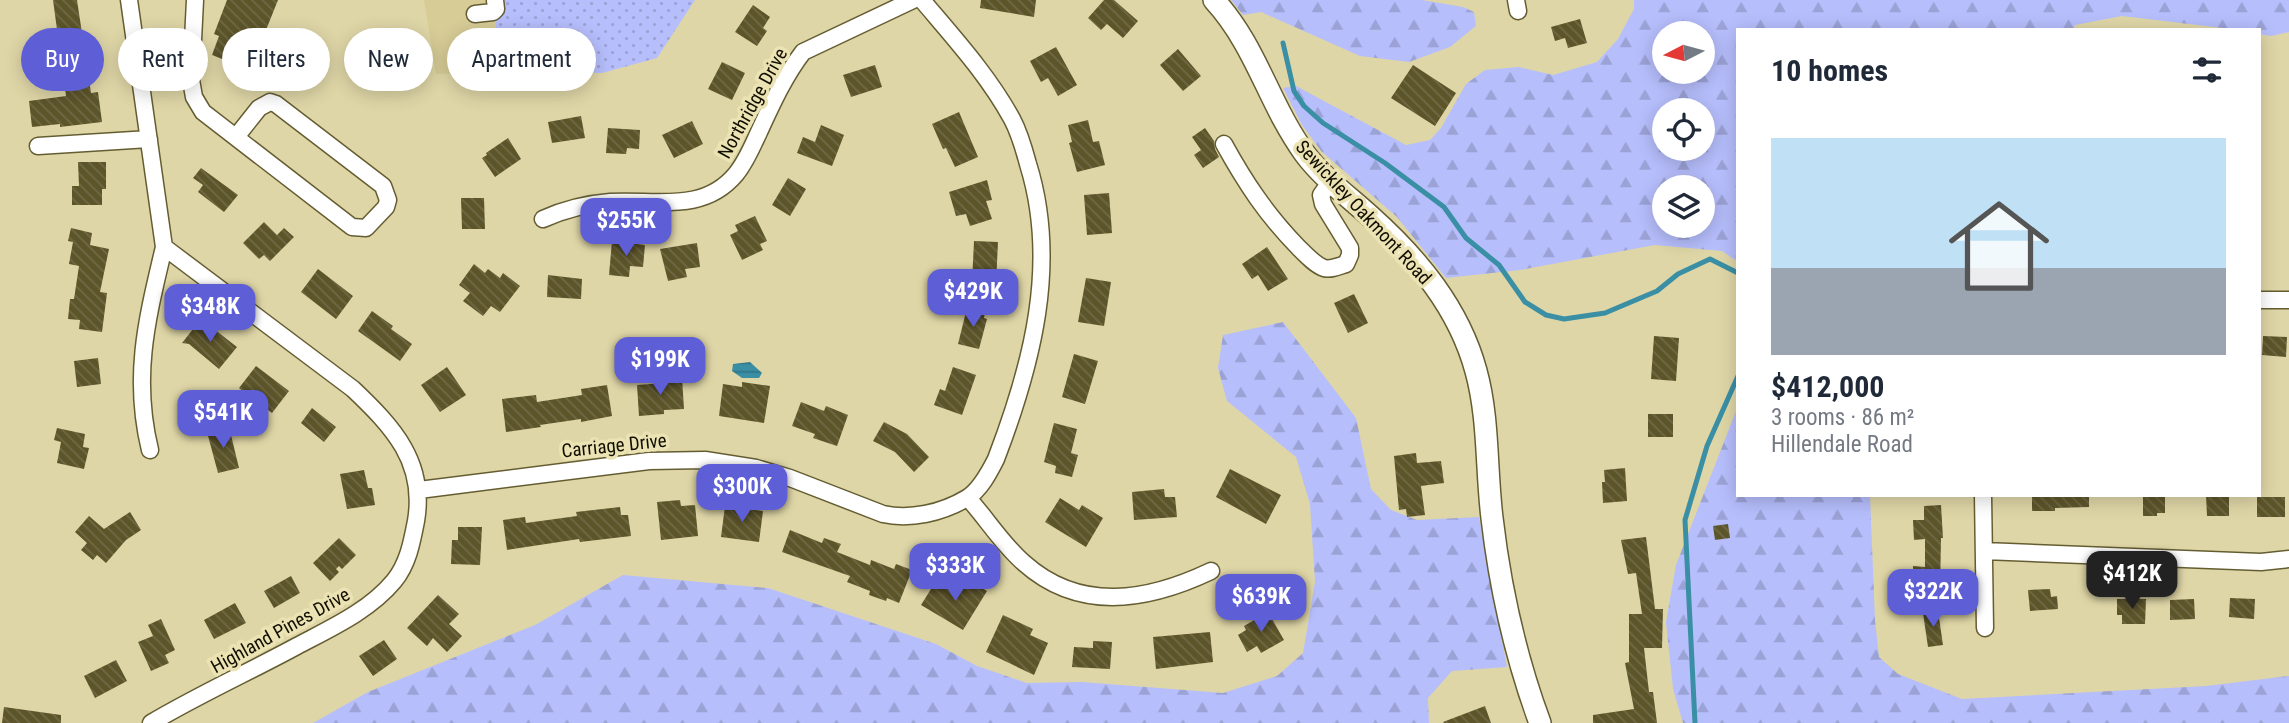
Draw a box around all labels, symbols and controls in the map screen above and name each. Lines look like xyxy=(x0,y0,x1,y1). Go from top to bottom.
north arrow xyxy=(1652,21,1715,84)
map controls xyxy=(1652,21,1715,238)
chip: Buy xyxy=(21,28,104,91)
chip: Rent xyxy=(118,28,208,91)
chip: Filters xyxy=(222,28,330,91)
chip: New xyxy=(344,28,433,91)
chip: Apartment xyxy=(447,28,596,91)
street label: Northridge Drive xyxy=(713,44,792,162)
icon: filters xyxy=(2188,51,2226,89)
text: 10 homes xyxy=(1771,53,1888,88)
button: locate xyxy=(1652,98,1715,161)
street label: Sewickley Oakmont Road xyxy=(1291,136,1436,289)
button: layers xyxy=(1652,175,1715,238)
icon: home xyxy=(1936,183,2062,309)
pin: $255K xyxy=(577,198,675,258)
text: $255K xyxy=(596,207,656,234)
pin: $429K xyxy=(924,270,1022,329)
text: $429K xyxy=(943,278,1003,305)
pin: $348K xyxy=(161,284,259,344)
text: $348K xyxy=(180,293,240,320)
pin: $199K xyxy=(611,338,709,397)
text: $199K xyxy=(630,346,690,373)
text: $412,000 xyxy=(1771,369,1884,404)
pin: $541K xyxy=(174,391,272,450)
text: $541K xyxy=(193,399,253,426)
text: 3 rooms · 86 m² xyxy=(1771,404,1914,431)
street label: Carriage Drive xyxy=(560,429,668,462)
text: Hillendale Road xyxy=(1771,431,1913,458)
pin: $300K xyxy=(693,464,791,524)
text: $300K xyxy=(712,473,772,500)
pin: $333K xyxy=(906,544,1004,603)
text: $333K xyxy=(925,552,985,579)
pin: $412K xyxy=(2083,552,2181,611)
text: $412K xyxy=(2102,560,2162,587)
pin: $322K xyxy=(1884,570,1982,629)
pin: $639K xyxy=(1212,574,1310,634)
text: $322K xyxy=(1903,578,1963,605)
street label: Highland Pines Drive xyxy=(207,583,354,678)
text: $639K xyxy=(1231,583,1291,610)

